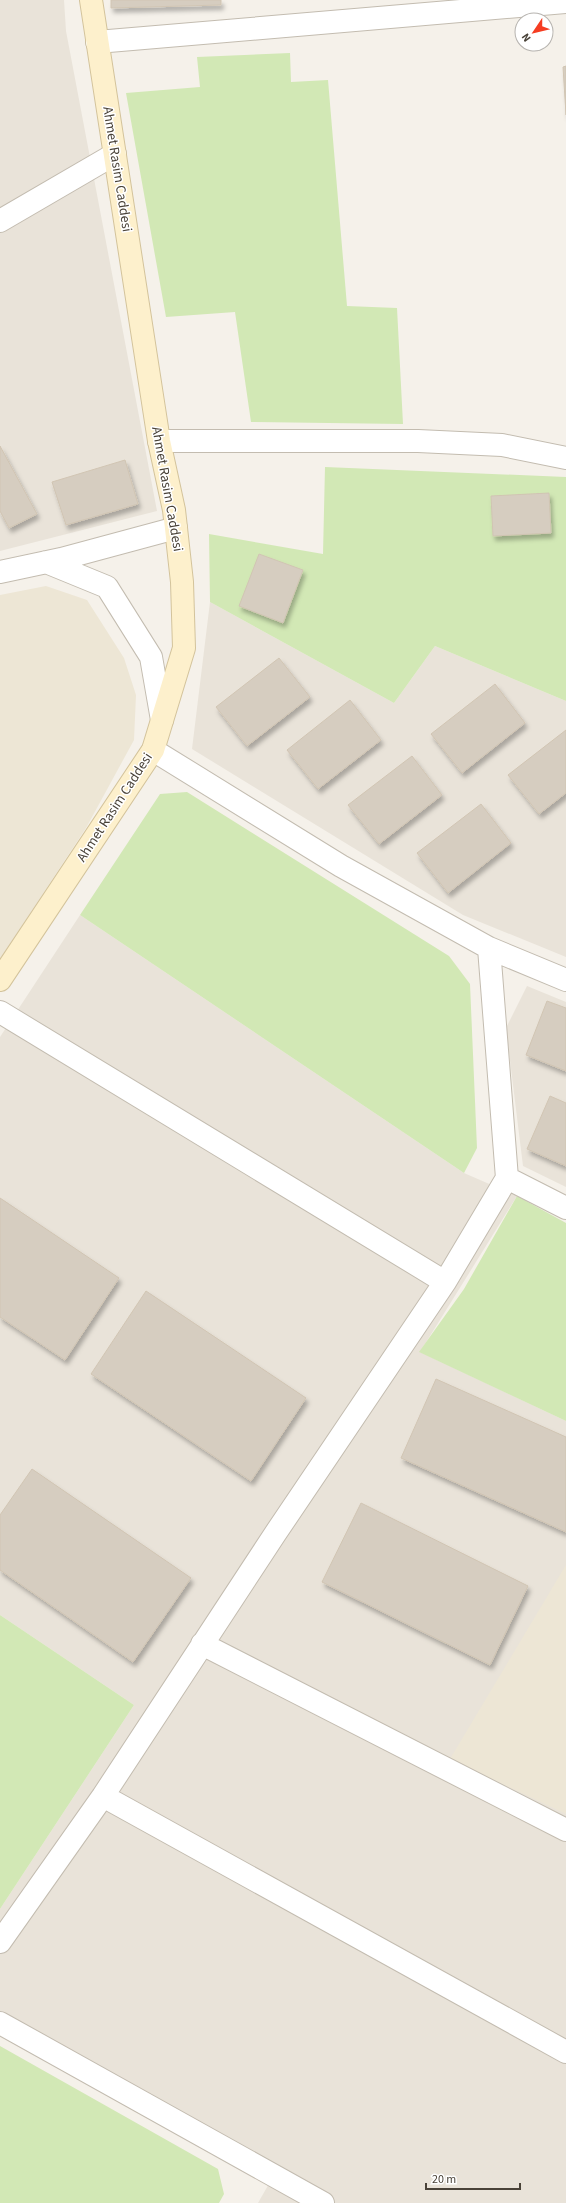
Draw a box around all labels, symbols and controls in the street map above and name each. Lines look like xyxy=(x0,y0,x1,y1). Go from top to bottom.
north arrow xyxy=(514,12,554,52)
text: N xyxy=(518,30,534,45)
street label: Ahmet Rasim Caddesi xyxy=(97,105,137,233)
street label: Ahmet Rasim Caddesi xyxy=(146,425,188,553)
street label: Ahmet Rasim Caddesi xyxy=(72,749,158,866)
scale bar xyxy=(426,2165,520,2191)
text: 20 m xyxy=(432,2171,456,2188)

